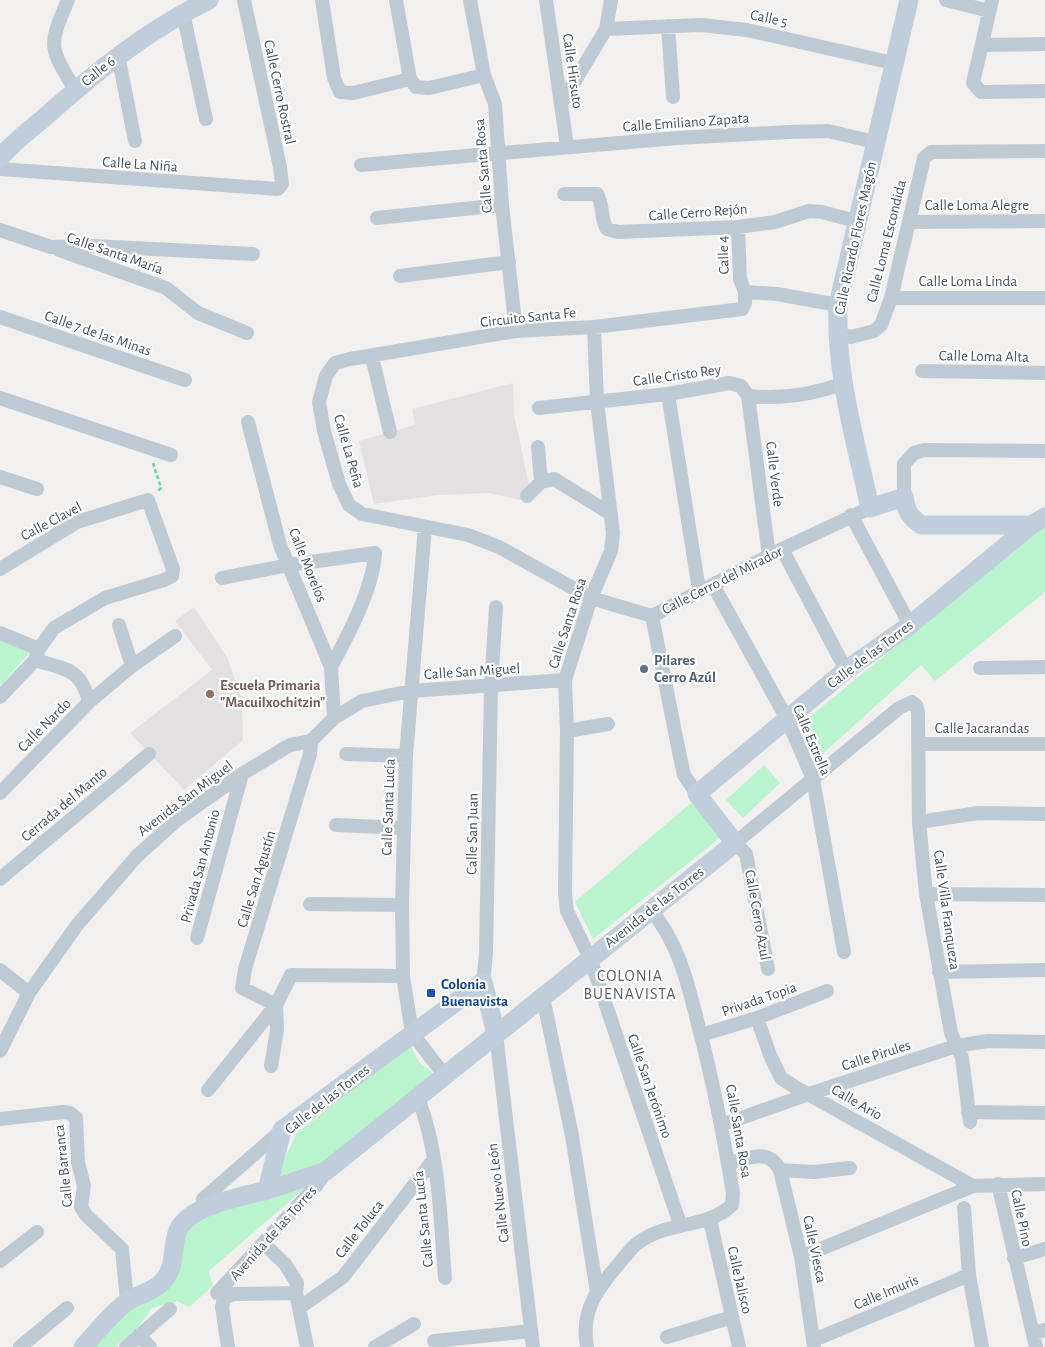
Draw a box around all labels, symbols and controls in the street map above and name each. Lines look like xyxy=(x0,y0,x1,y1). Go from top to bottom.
street label: Calle 5 xyxy=(749,7,789,30)
street label: Calle Hirsuto xyxy=(560,33,585,109)
street label: Calle Cerro Rostral xyxy=(261,39,298,146)
street label: Calle 6 xyxy=(79,53,118,89)
street label: Calle Emiliano Zapata xyxy=(622,111,750,134)
street label: Calle Santa Rosa xyxy=(472,118,495,214)
street label: Calle La Niña xyxy=(102,154,178,175)
street label: Calle Ricardo Flores Magón xyxy=(832,160,879,316)
street label: Calle Loma Escondida xyxy=(864,178,909,304)
street label: Calle Loma Alegre xyxy=(925,198,1029,213)
street label: Calle Cerro Rejón xyxy=(648,202,748,223)
street label: Calle Santa María xyxy=(65,230,165,277)
street label: Calle 4 xyxy=(715,235,732,275)
street label: Calle Loma Linda xyxy=(919,274,1017,289)
street label: Circuito Santa Fe xyxy=(479,305,577,330)
street label: Calle 7 de las Minas xyxy=(43,308,153,359)
street label: Calle Loma Alta xyxy=(939,348,1029,365)
street label: Calle Cristo Rey xyxy=(632,362,723,389)
street label: Calle La Peña xyxy=(331,413,366,490)
street label: Calle Verde xyxy=(763,441,786,508)
street label: Calle Clavel xyxy=(18,499,84,544)
street label: Calle Morelos xyxy=(286,526,329,604)
street label: Calle Cerro del Mirador xyxy=(659,543,785,617)
street label: Calle Santa Rosa xyxy=(546,576,589,670)
street label: Calle de las Torres xyxy=(825,617,916,691)
place label: Pilares Cerro Azúl xyxy=(654,653,716,685)
street label: Calle San Miguel xyxy=(423,661,521,682)
marker: Pilares Cerro Azúl xyxy=(638,663,650,675)
place label: Escuela Primaria "Macuilxochitzin" xyxy=(220,678,325,710)
marker: Escuela Primaria "Macuilxochitzin" xyxy=(204,688,216,700)
street label: Calle Nardo xyxy=(15,696,74,755)
street label: Calle Estrella xyxy=(790,703,833,778)
street label: Calle Jacarandas xyxy=(935,721,1029,736)
street label: Avenida San Miguel xyxy=(135,758,236,839)
street label: Calle Santa Lucía xyxy=(379,758,398,856)
street label: Cerrada del Manto xyxy=(18,764,110,845)
street label: Calle San Juan xyxy=(464,793,481,875)
street label: Privada San Antonio xyxy=(178,808,223,924)
street label: Calle San Agustín xyxy=(235,829,278,929)
street label: Calle Villa Franqueza xyxy=(931,849,962,971)
street label: Avenida de las Torres xyxy=(602,864,707,951)
street label: Calle Cerro Azul xyxy=(742,869,773,962)
district label: COLONIA BUENAVISTA xyxy=(584,968,676,1002)
place label: Colonia Buenavista xyxy=(441,977,508,1009)
street label: Privada Topia xyxy=(720,980,799,1019)
marker: Colonia Buenavista xyxy=(425,987,437,999)
street label: Calle San Jerónimo xyxy=(625,1032,674,1140)
street label: Calle Pirules xyxy=(840,1037,913,1074)
street label: Calle de las Torres xyxy=(282,1062,373,1137)
street label: Calle Ario xyxy=(829,1082,885,1123)
street label: Calle Santa Rosa xyxy=(723,1083,754,1179)
street label: Calle Barranca xyxy=(52,1124,75,1208)
street label: Calle Nuevo León xyxy=(485,1142,512,1244)
street label: Calle Santa Lucía xyxy=(411,1170,436,1268)
street label: Avenida de las Torres xyxy=(227,1183,320,1284)
street label: Calle Pino xyxy=(1008,1188,1035,1248)
street label: Calle Toluca xyxy=(332,1197,387,1261)
street label: Calle Viesca xyxy=(800,1214,829,1284)
street label: Calle Jalisco xyxy=(724,1245,755,1315)
street label: Calle Imuris xyxy=(852,1272,921,1313)

